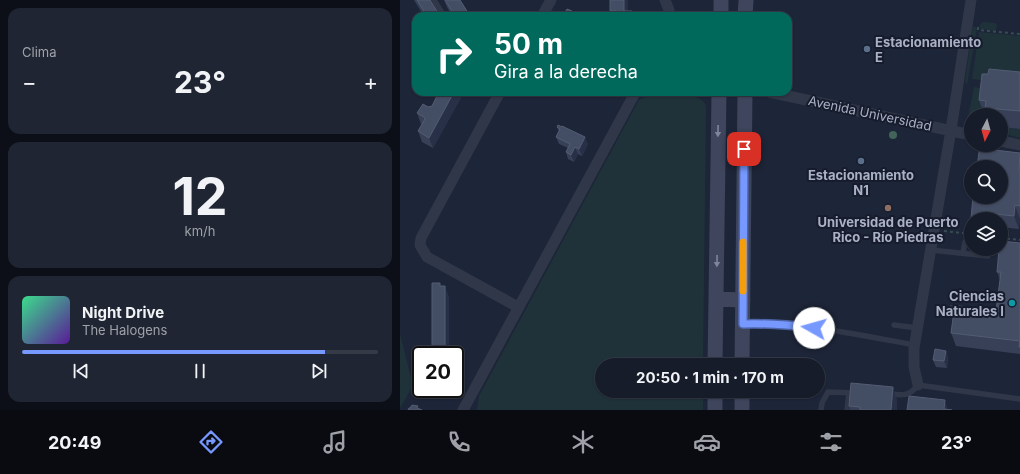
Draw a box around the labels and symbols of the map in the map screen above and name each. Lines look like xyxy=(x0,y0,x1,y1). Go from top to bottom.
place label: Estacionamiento E xyxy=(875,34,981,65)
marker: Estacionamiento E xyxy=(862,44,872,54)
street label: Avenida Universidad xyxy=(807,92,933,134)
north arrow xyxy=(964,108,1008,152)
one-way arrow xyxy=(715,125,722,137)
pin xyxy=(727,132,761,166)
marker: Estacionamiento N1 xyxy=(856,156,866,166)
place label: Estacionamiento N1 xyxy=(808,167,914,198)
marker: Universidad de Puerto Rico - Río Piedras xyxy=(883,203,893,213)
place label: Universidad de Puerto Rico - Río Piedras xyxy=(818,214,959,245)
one-way arrow xyxy=(714,255,720,268)
place label: Ciencias Naturales I xyxy=(936,288,1004,319)
marker: Ciencias Naturales I xyxy=(1007,298,1017,308)
position arrow xyxy=(793,307,835,349)
speed limit sign: 20 xyxy=(412,346,464,398)

